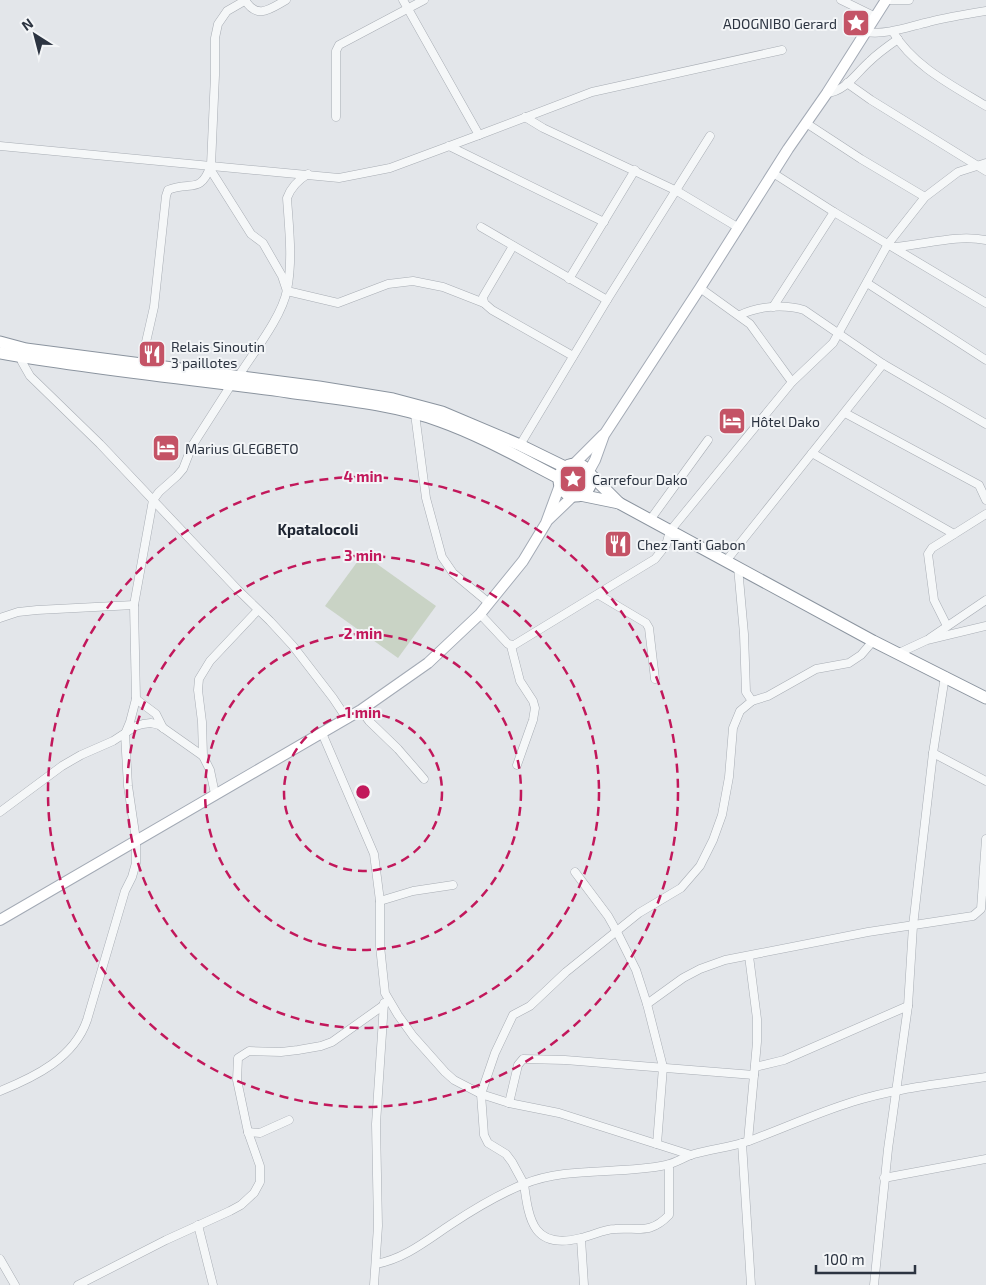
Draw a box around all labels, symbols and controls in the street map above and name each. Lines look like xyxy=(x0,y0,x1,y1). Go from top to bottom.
place icon: ADOGNIBO Gerard xyxy=(841,8,871,38)
north arrow xyxy=(10,10,60,60)
text: N xyxy=(18,14,36,34)
place label: ADOGNIBO Gerard xyxy=(723,15,837,32)
place label: Relais Sinoutin 3 paillotes xyxy=(171,338,265,371)
restaurant icon: Relais Sinoutin 3 paillotes xyxy=(137,339,167,369)
hotel icon: Hôtel Dako xyxy=(717,406,747,436)
place label: Hôtel Dako xyxy=(751,413,820,430)
hotel icon: Marius GLEGBETO xyxy=(151,433,181,463)
place label: Marius GLEGBETO xyxy=(185,440,299,457)
place icon: Carrefour Dako xyxy=(558,464,588,494)
text: 4 min xyxy=(343,467,383,485)
place label: Carrefour Dako xyxy=(592,471,688,488)
district label: Kpatalocoli xyxy=(278,520,358,538)
restaurant icon: Chez Tanti Gabon xyxy=(603,529,633,559)
place label: Chez Tanti Gabon xyxy=(637,536,746,553)
text: 3 min xyxy=(344,546,382,564)
text: 2 min xyxy=(344,624,382,642)
text: 1 min xyxy=(345,703,381,721)
centre of rings xyxy=(354,783,372,801)
scale bar xyxy=(816,1242,915,1274)
text: 100 m xyxy=(824,1250,865,1268)

